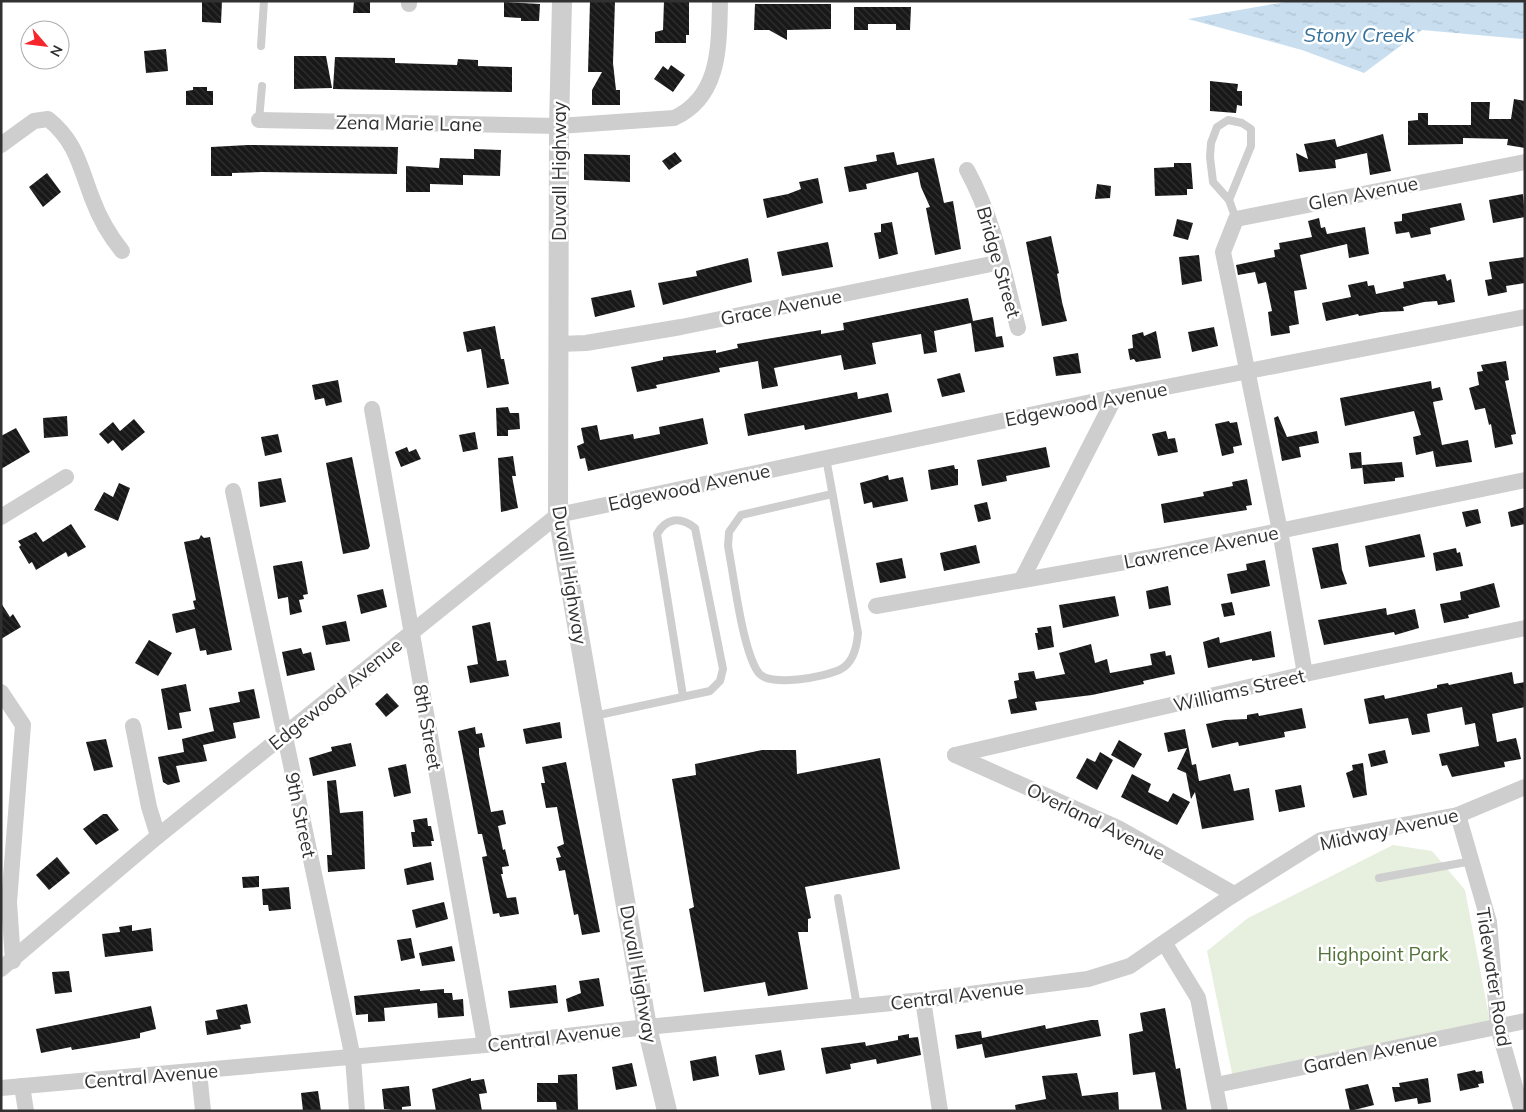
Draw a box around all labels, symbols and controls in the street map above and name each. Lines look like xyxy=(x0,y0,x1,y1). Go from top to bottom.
north arrow xyxy=(20,20,70,70)
water label: Stony Creek xyxy=(1303,22,1415,47)
text: N xyxy=(46,42,67,60)
street label: Duvall Highway xyxy=(547,101,571,241)
street label: Zena Marie Lane xyxy=(336,110,482,136)
street label: Glen Avenue xyxy=(1306,171,1420,215)
street label: Bridge Street xyxy=(972,203,1026,321)
street label: Grace Avenue xyxy=(718,284,844,330)
street label: Edgewood Avenue xyxy=(1003,376,1169,432)
street label: Edgewood Avenue xyxy=(606,458,772,516)
street label: Duvall Highway xyxy=(547,504,593,646)
street label: Lawrence Avenue xyxy=(1122,520,1280,574)
street label: Edgewood Avenue xyxy=(263,633,407,755)
street label: Williams Street xyxy=(1171,663,1307,717)
street label: 8th Street xyxy=(409,682,447,772)
street label: 9th Street xyxy=(280,770,322,860)
street label: Overland Avenue xyxy=(1023,777,1169,865)
street label: Midway Avenue xyxy=(1317,803,1461,855)
street label: Duvall Highway xyxy=(615,903,663,1045)
street label: Tidewater Road xyxy=(1471,906,1517,1048)
park label: Highpoint Park xyxy=(1317,942,1449,966)
street label: Central Avenue xyxy=(889,975,1025,1015)
street label: Central Avenue xyxy=(486,1017,622,1057)
street label: Garden Avenue xyxy=(1301,1027,1439,1079)
street label: Central Avenue xyxy=(83,1058,219,1094)

